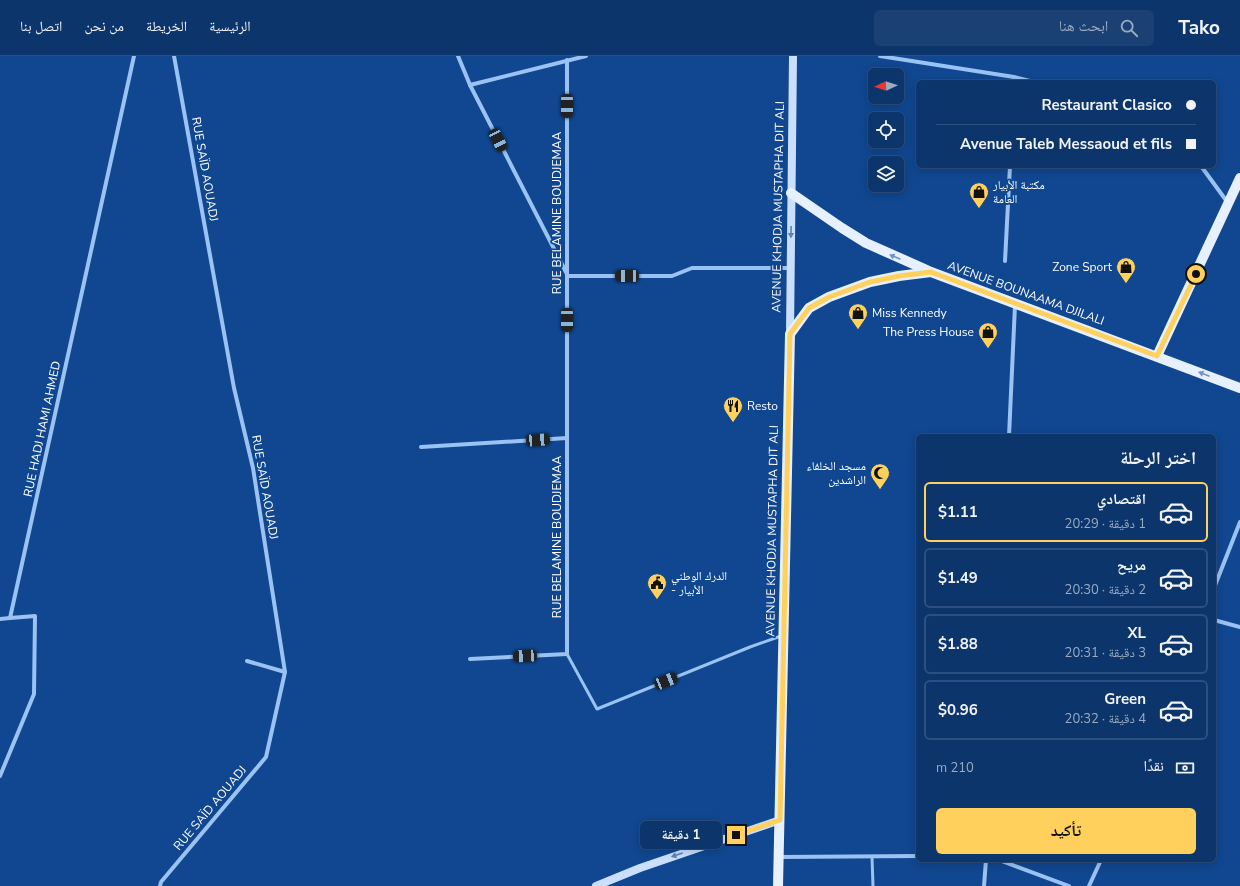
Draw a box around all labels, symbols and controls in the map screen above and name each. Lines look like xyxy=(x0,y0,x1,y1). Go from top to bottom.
search box xyxy=(874,10,1154,46)
text: Tako xyxy=(1178,15,1220,41)
text: ابحث هنا xyxy=(1059,16,1108,36)
text: اتصل بنا xyxy=(20,17,62,36)
text: من نحن xyxy=(84,17,124,36)
text: الخريطة xyxy=(146,17,187,36)
text: الرئيسية xyxy=(209,17,251,36)
icon: search xyxy=(1118,17,1140,39)
north arrow xyxy=(868,68,904,104)
map controls xyxy=(868,68,904,192)
car xyxy=(561,94,573,118)
text: Restaurant Clasico xyxy=(1041,95,1172,115)
street label: AVENUE KHODJA MUSTAPHA DIT ALI xyxy=(768,101,788,313)
button: locate xyxy=(868,112,904,148)
street label: RUE SAÏD AOUADJ xyxy=(188,116,222,222)
car xyxy=(487,127,509,153)
street label: RUE BELAMINE BOUDJEMAA xyxy=(549,132,565,294)
text: Avenue Taleb Messaoud et fils xyxy=(960,134,1172,154)
button: layers xyxy=(868,156,904,192)
place label: مكتبة الأبيار العامة xyxy=(992,177,1045,207)
shop icon: مكتبة الأبيار العامة xyxy=(968,181,990,209)
one-way arrow xyxy=(788,226,794,239)
one-way arrow xyxy=(889,253,901,259)
shop icon: Zone Sport xyxy=(1115,256,1137,284)
street label: AVENUE BOUNAAMA DJILALI xyxy=(945,257,1107,329)
place label: Zone Sport xyxy=(1052,259,1113,275)
route start xyxy=(1187,265,1205,283)
car xyxy=(615,270,639,282)
shop icon: Miss Kennedy xyxy=(847,302,869,330)
place label: Miss Kennedy xyxy=(872,305,947,321)
car xyxy=(561,308,573,332)
shop icon: The Press House xyxy=(977,321,999,349)
place label: The Press House xyxy=(883,324,974,340)
street label: RUE HADJ HAMI AHMED xyxy=(20,359,64,498)
one-way arrow xyxy=(1197,371,1209,377)
restaurant icon: Resto xyxy=(722,395,744,423)
place label: Resto xyxy=(747,398,778,414)
street label: AVENUE KHODJA MUSTAPHA DIT ALI xyxy=(762,425,782,637)
car xyxy=(526,433,550,447)
street label: RUE SAÏD AOUADJ xyxy=(248,434,282,540)
text: اختر الرحلة xyxy=(1120,446,1196,470)
street label: RUE BELAMINE BOUDJEMAA xyxy=(549,456,565,618)
place label: مسجد الخلفاء الراشدين xyxy=(807,458,866,488)
mosque icon: مسجد الخلفاء الراشدين xyxy=(869,462,891,490)
text: اقتصادي xyxy=(1097,489,1146,509)
icon: car xyxy=(1158,494,1194,530)
text: $1.11 xyxy=(938,502,978,522)
text: 1 دقيقة · 20:29 xyxy=(1065,515,1146,533)
text: مريح xyxy=(1117,555,1146,575)
icon: car xyxy=(1158,560,1194,596)
place label: الدرك الوطني - الأبيار xyxy=(671,568,727,598)
text: $1.49 xyxy=(938,568,978,588)
public building icon: الدرك الوطني - الأبيار xyxy=(646,572,668,600)
text: 2 دقيقة · 20:30 xyxy=(1065,581,1146,599)
text: XL xyxy=(1127,623,1146,643)
icon: car xyxy=(1158,626,1194,662)
text: $1.88 xyxy=(938,634,978,654)
text: 3 دقيقة · 20:31 xyxy=(1065,644,1146,662)
car xyxy=(513,649,537,663)
car xyxy=(653,671,679,691)
text: Green xyxy=(1104,689,1146,709)
icon: car xyxy=(1158,692,1194,728)
text: $0.96 xyxy=(938,700,978,720)
text: 4 دقيقة · 20:32 xyxy=(1065,710,1146,728)
text: نقدًا xyxy=(1143,756,1164,776)
icon: cash xyxy=(1174,757,1196,779)
text: 210 m xyxy=(936,759,974,777)
street label: RUE SAÏD AOUADJ xyxy=(170,762,250,854)
button: تأكيد xyxy=(936,808,1196,854)
callout: 1 دقيقة xyxy=(640,821,722,849)
text: 1 دقيقة xyxy=(662,826,700,844)
route end xyxy=(727,826,745,844)
one-way arrow xyxy=(670,853,682,859)

